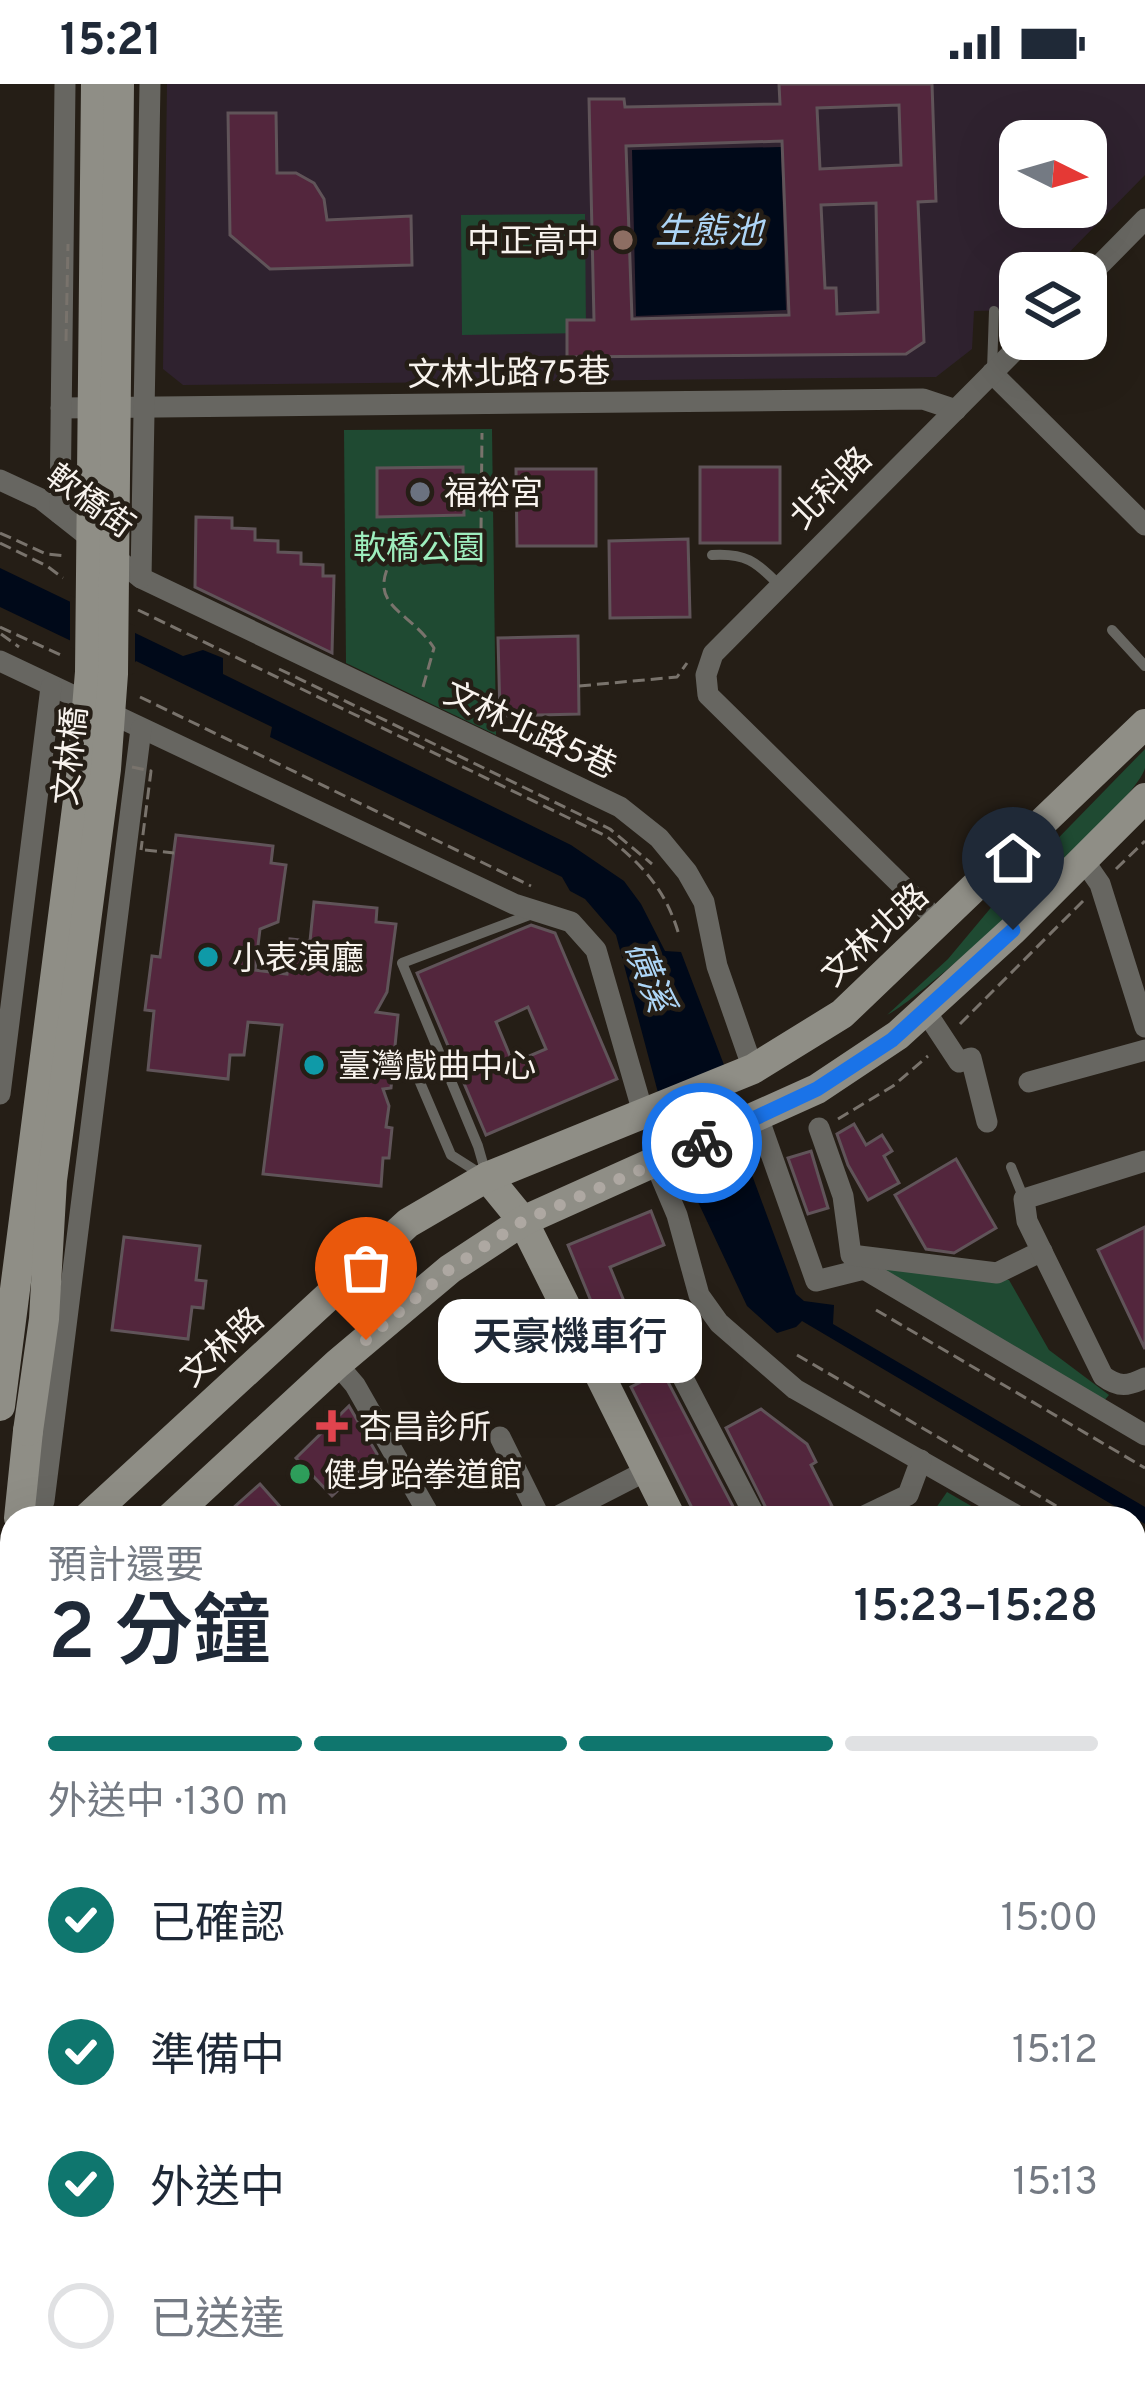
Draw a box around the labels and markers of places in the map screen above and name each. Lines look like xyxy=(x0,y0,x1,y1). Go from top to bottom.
place label: 中正高中 xyxy=(467,223,599,265)
marker: 中正高中 xyxy=(610,227,636,253)
place label: 福裕宮 xyxy=(444,475,543,517)
marker: 福裕宮 xyxy=(407,479,433,505)
pin xyxy=(962,807,1064,930)
place label: 小表演廳 xyxy=(232,940,364,982)
marker: 小表演廳 xyxy=(195,944,221,970)
place label: 臺灣戲曲中心 xyxy=(338,1048,536,1090)
marker: 臺灣戲曲中心 xyxy=(301,1052,327,1078)
pin xyxy=(315,1217,417,1340)
callout: 天豪機車行 xyxy=(438,1298,702,1382)
place label: 杏昌診所 xyxy=(359,1409,491,1451)
marker: 杏昌診所 xyxy=(316,1410,348,1442)
place label: 健身跆拳道館 xyxy=(324,1457,522,1499)
marker: 健身跆拳道館 xyxy=(287,1461,313,1487)

